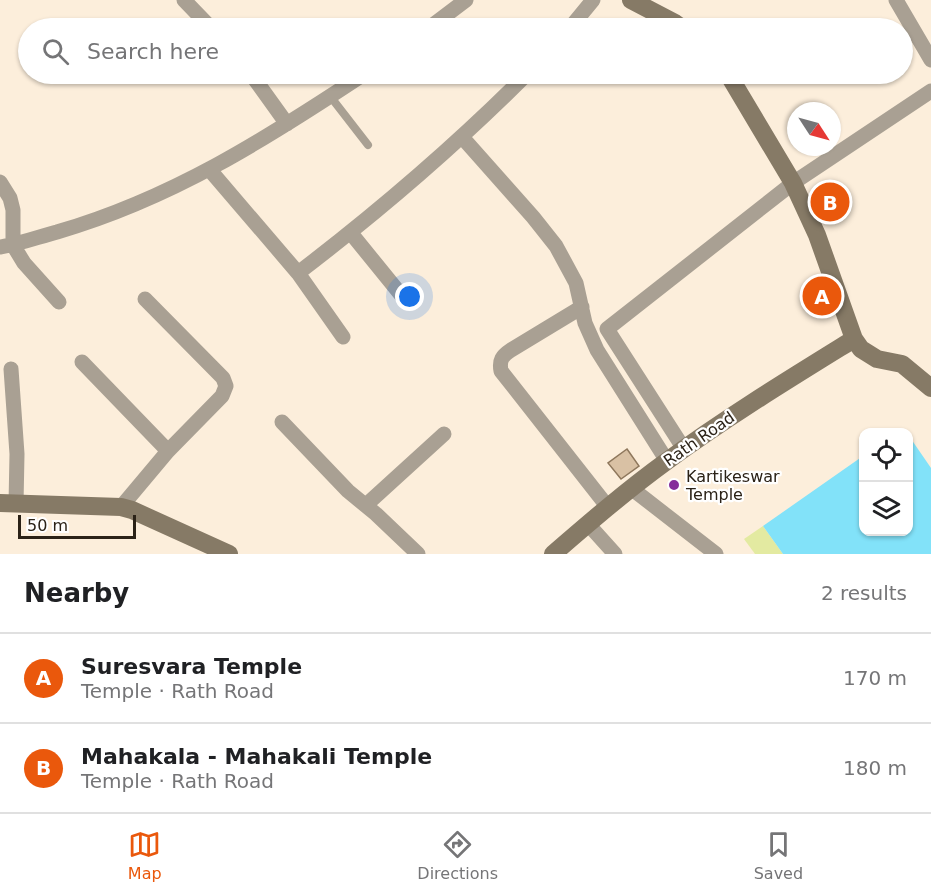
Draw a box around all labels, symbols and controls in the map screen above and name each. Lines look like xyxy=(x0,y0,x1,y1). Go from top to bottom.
search box xyxy=(18,18,913,84)
icon: search xyxy=(39,35,72,68)
text: Search here xyxy=(87,39,219,64)
north arrow xyxy=(787,102,841,156)
pin: B xyxy=(810,180,850,224)
pin: A xyxy=(802,274,842,318)
your location xyxy=(395,282,424,311)
street label: Rath Road xyxy=(660,408,738,470)
map controls xyxy=(859,428,913,536)
button: locate xyxy=(859,428,913,482)
place label: Kartikeswar Temple xyxy=(685,467,780,504)
marker: Kartikeswar Temple xyxy=(667,478,681,492)
button: layers xyxy=(859,482,913,536)
scale bar xyxy=(18,512,136,540)
text: 50 m xyxy=(27,516,68,535)
text: Nearby xyxy=(24,578,129,608)
text: 2 results xyxy=(821,581,907,605)
text: Suresvara Temple xyxy=(81,654,302,679)
text: A xyxy=(36,666,51,690)
text: 170 m xyxy=(843,666,907,690)
text: Temple · Rath Road xyxy=(81,679,274,703)
text: Mahakala - Mahakali Temple xyxy=(81,744,432,769)
text: B xyxy=(36,756,51,780)
text: 180 m xyxy=(843,756,907,780)
text: Temple · Rath Road xyxy=(81,769,274,793)
tab: Map xyxy=(128,828,162,883)
tab: Directions xyxy=(417,828,498,883)
tab: Saved xyxy=(754,828,803,883)

